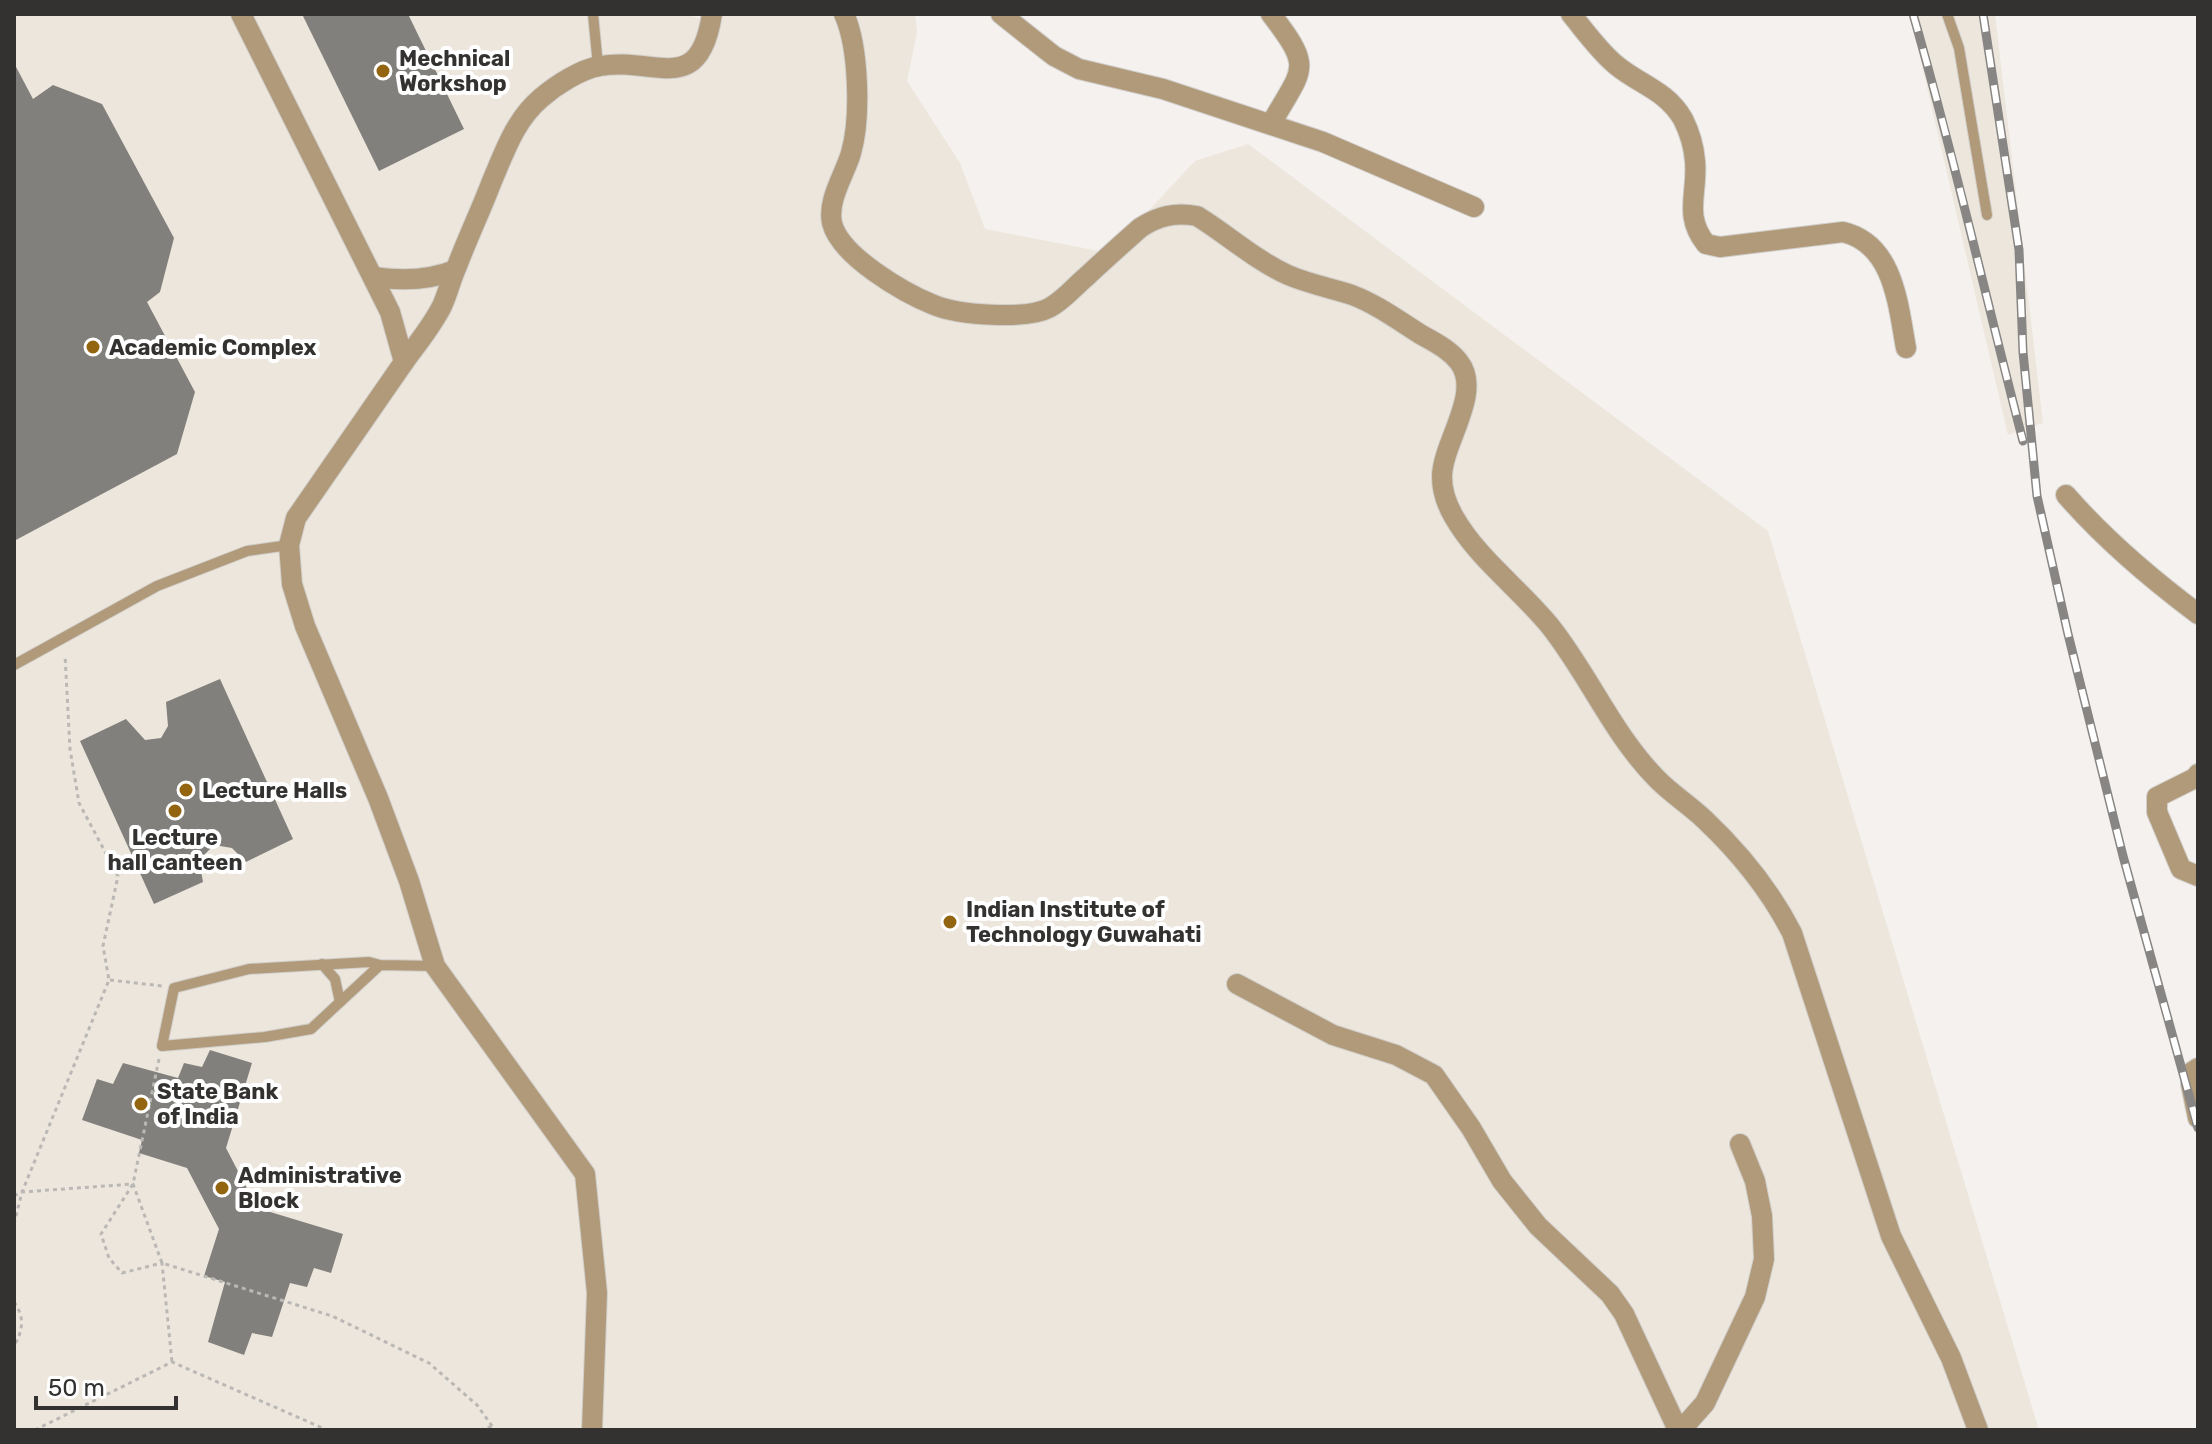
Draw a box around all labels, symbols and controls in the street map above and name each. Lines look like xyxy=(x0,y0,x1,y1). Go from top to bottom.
place label: Mechnical Workshop xyxy=(399,45,510,97)
marker: Mechnical Workshop xyxy=(374,62,392,80)
place label: Academic Complex xyxy=(109,334,317,361)
marker: Academic Complex xyxy=(84,338,102,356)
place label: Lecture Halls xyxy=(202,777,347,804)
marker: Lecture Halls xyxy=(177,781,195,799)
marker: Lecture hall canteen xyxy=(166,802,184,820)
place label: Lecture hall canteen xyxy=(107,824,243,876)
place label: Indian Institute of Technology Guwahati xyxy=(966,896,1202,948)
marker: Indian Institute of Technology Guwahati xyxy=(941,913,959,931)
place label: State Bank of India xyxy=(157,1078,278,1130)
marker: State Bank of India xyxy=(132,1095,150,1113)
place label: Administrative Block xyxy=(238,1162,402,1214)
marker: Administrative Block xyxy=(213,1179,231,1197)
scale bar xyxy=(36,1360,176,1410)
text: 50 m xyxy=(48,1374,105,1402)

